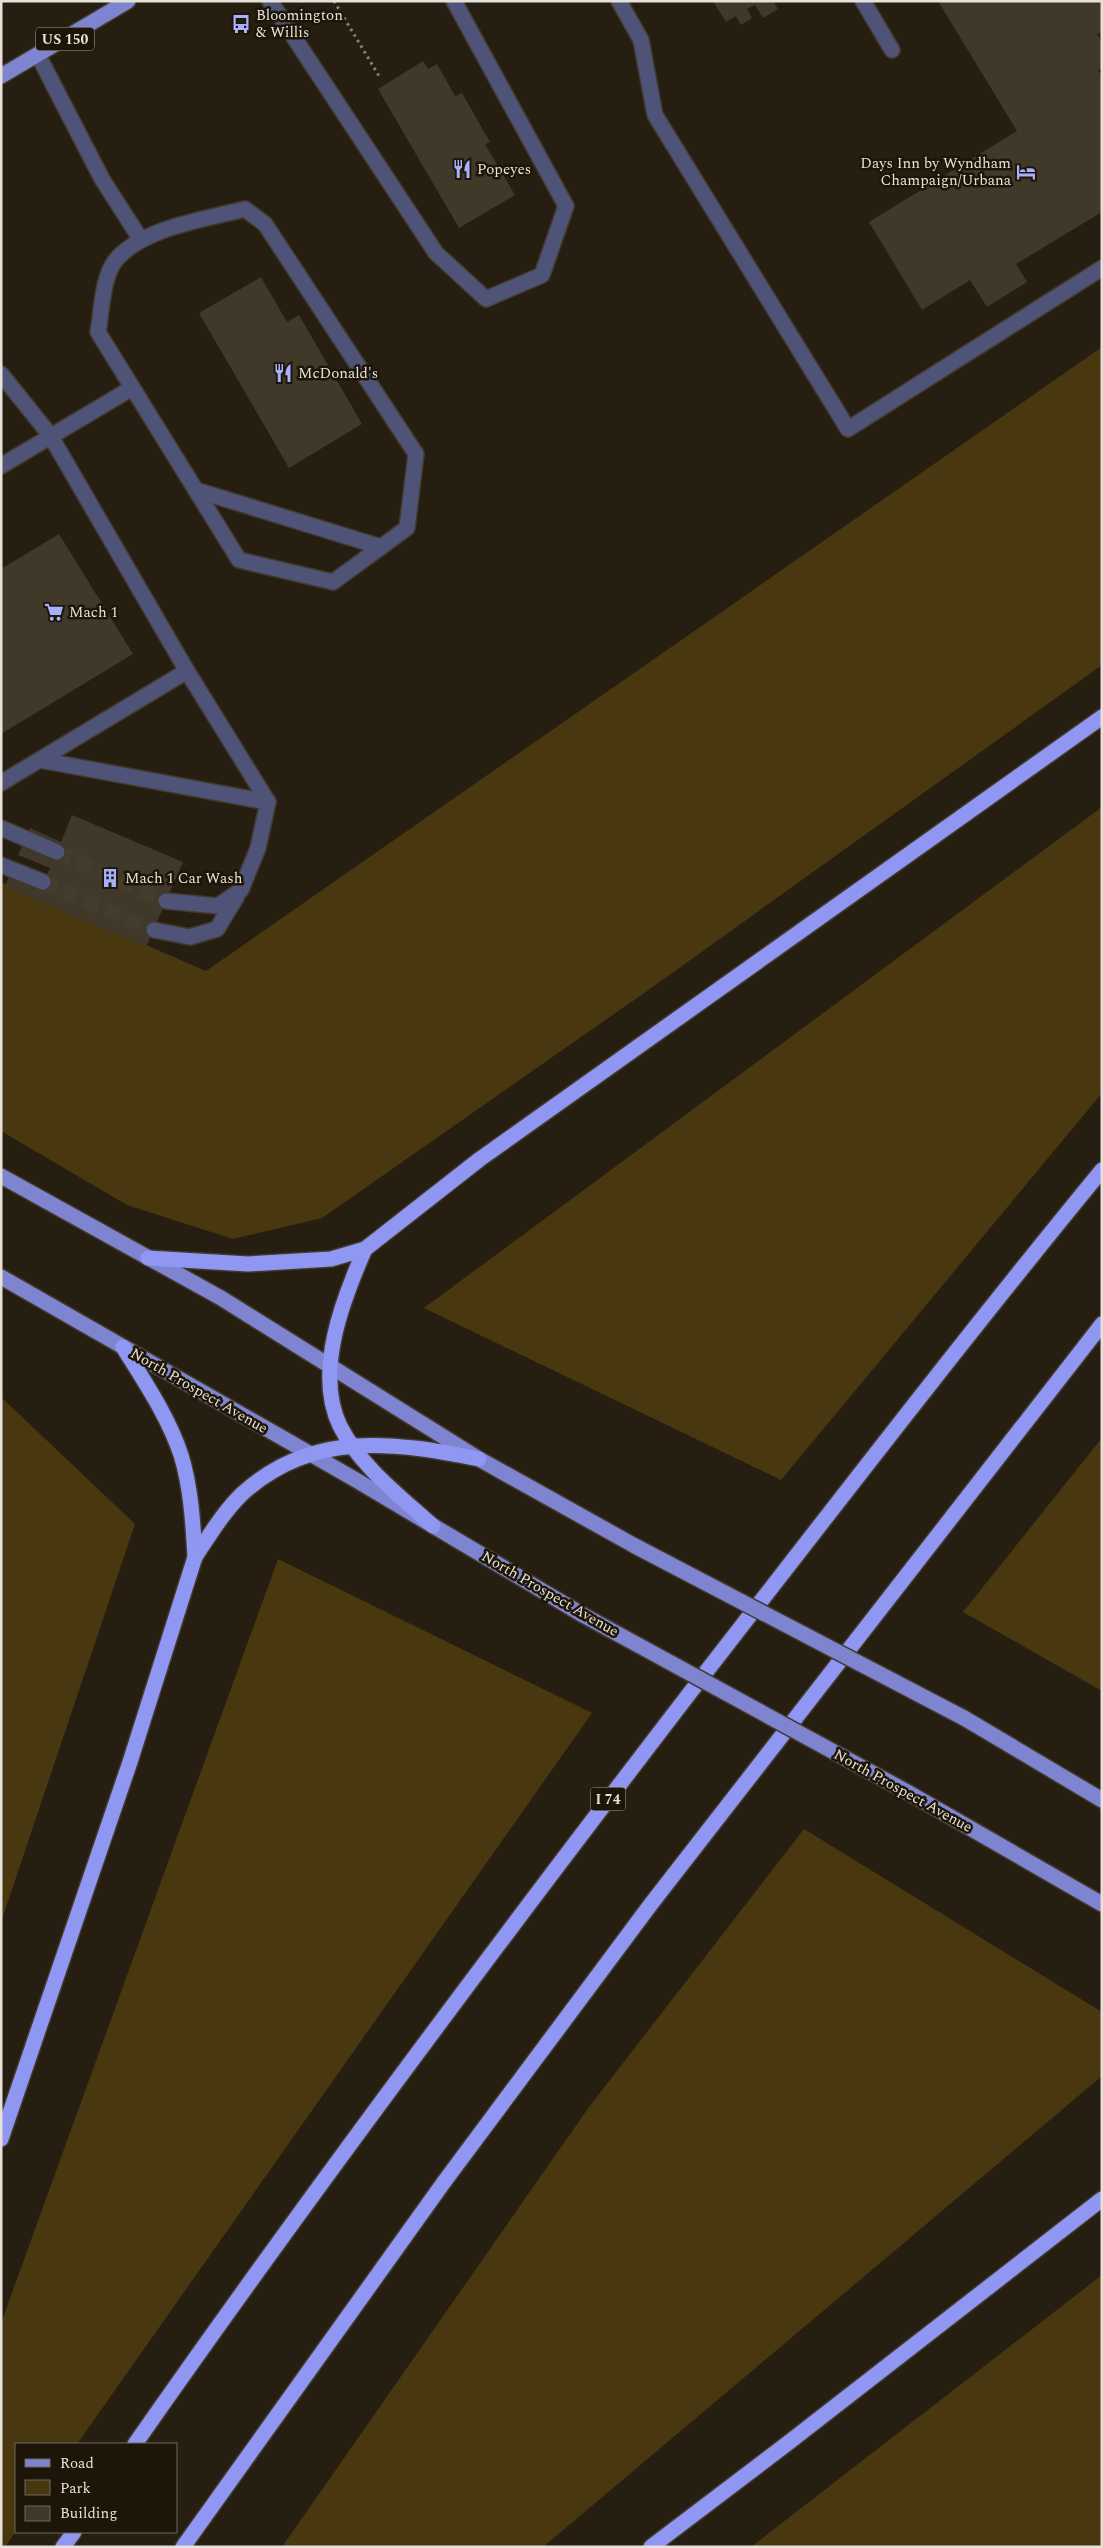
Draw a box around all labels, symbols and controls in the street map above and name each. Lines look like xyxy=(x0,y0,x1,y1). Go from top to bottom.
place label: Bloomington & Willis xyxy=(256,4,343,44)
bus stop icon: Bloomington & Willis xyxy=(230,13,252,35)
road number: US 150 xyxy=(36,28,94,50)
place label: Days Inn by Wyndham Champaign/Urbana xyxy=(860,152,1012,192)
restaurant icon: Popeyes xyxy=(451,158,473,180)
place label: Popeyes xyxy=(477,158,531,181)
hotel icon: Days Inn by Wyndham Champaign/Urbana xyxy=(1015,161,1037,183)
restaurant icon: McDonald's xyxy=(272,362,294,384)
place label: McDonald's xyxy=(298,362,378,385)
supermarket icon: Mach 1 xyxy=(43,601,65,623)
place label: Mach 1 xyxy=(69,601,118,624)
building icon: Mach 1 Car Wash xyxy=(99,867,121,889)
place label: Mach 1 Car Wash xyxy=(125,867,243,890)
street label: North Prospect Avenue xyxy=(126,1342,272,1440)
street label: North Prospect Avenue xyxy=(477,1545,623,1643)
street label: North Prospect Avenue xyxy=(829,1743,977,1839)
road number: I 74 xyxy=(590,1788,626,1810)
legend xyxy=(15,2443,178,2533)
text: Road xyxy=(60,2452,94,2475)
text: Park xyxy=(60,2477,91,2500)
text: Building xyxy=(60,2502,117,2525)

